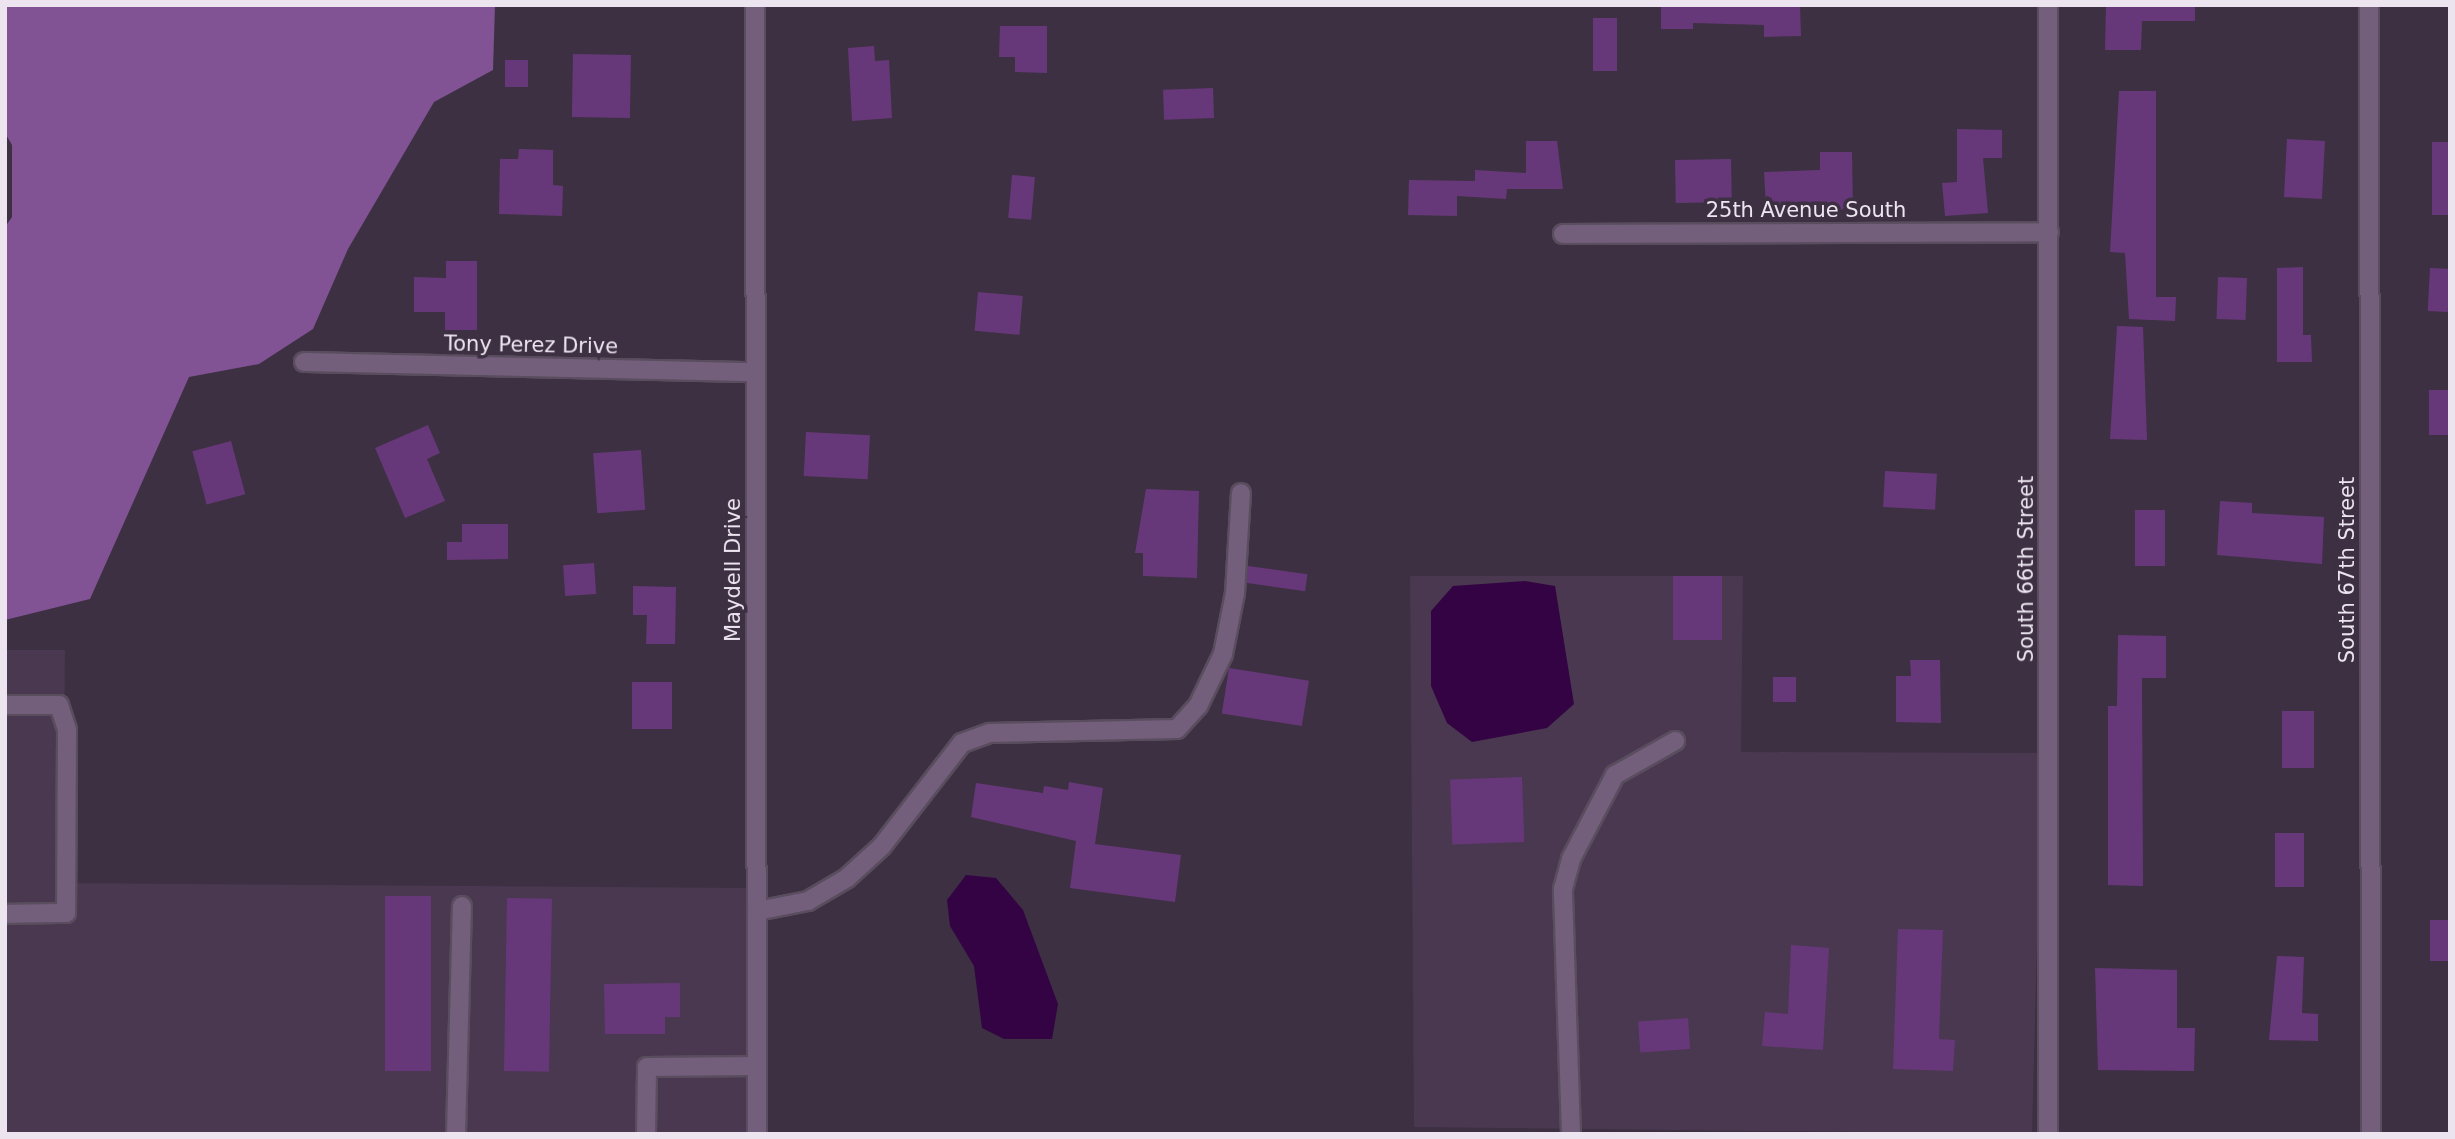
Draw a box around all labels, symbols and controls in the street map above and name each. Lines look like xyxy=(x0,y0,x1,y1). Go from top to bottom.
street label: 25th Avenue South xyxy=(1706,197,1906,223)
street label: Tony Perez Drive xyxy=(444,331,618,359)
street label: South 66th Street xyxy=(2013,476,2039,662)
street label: South 67th Street xyxy=(2334,477,2360,663)
street label: Maydell Drive xyxy=(720,498,746,642)

